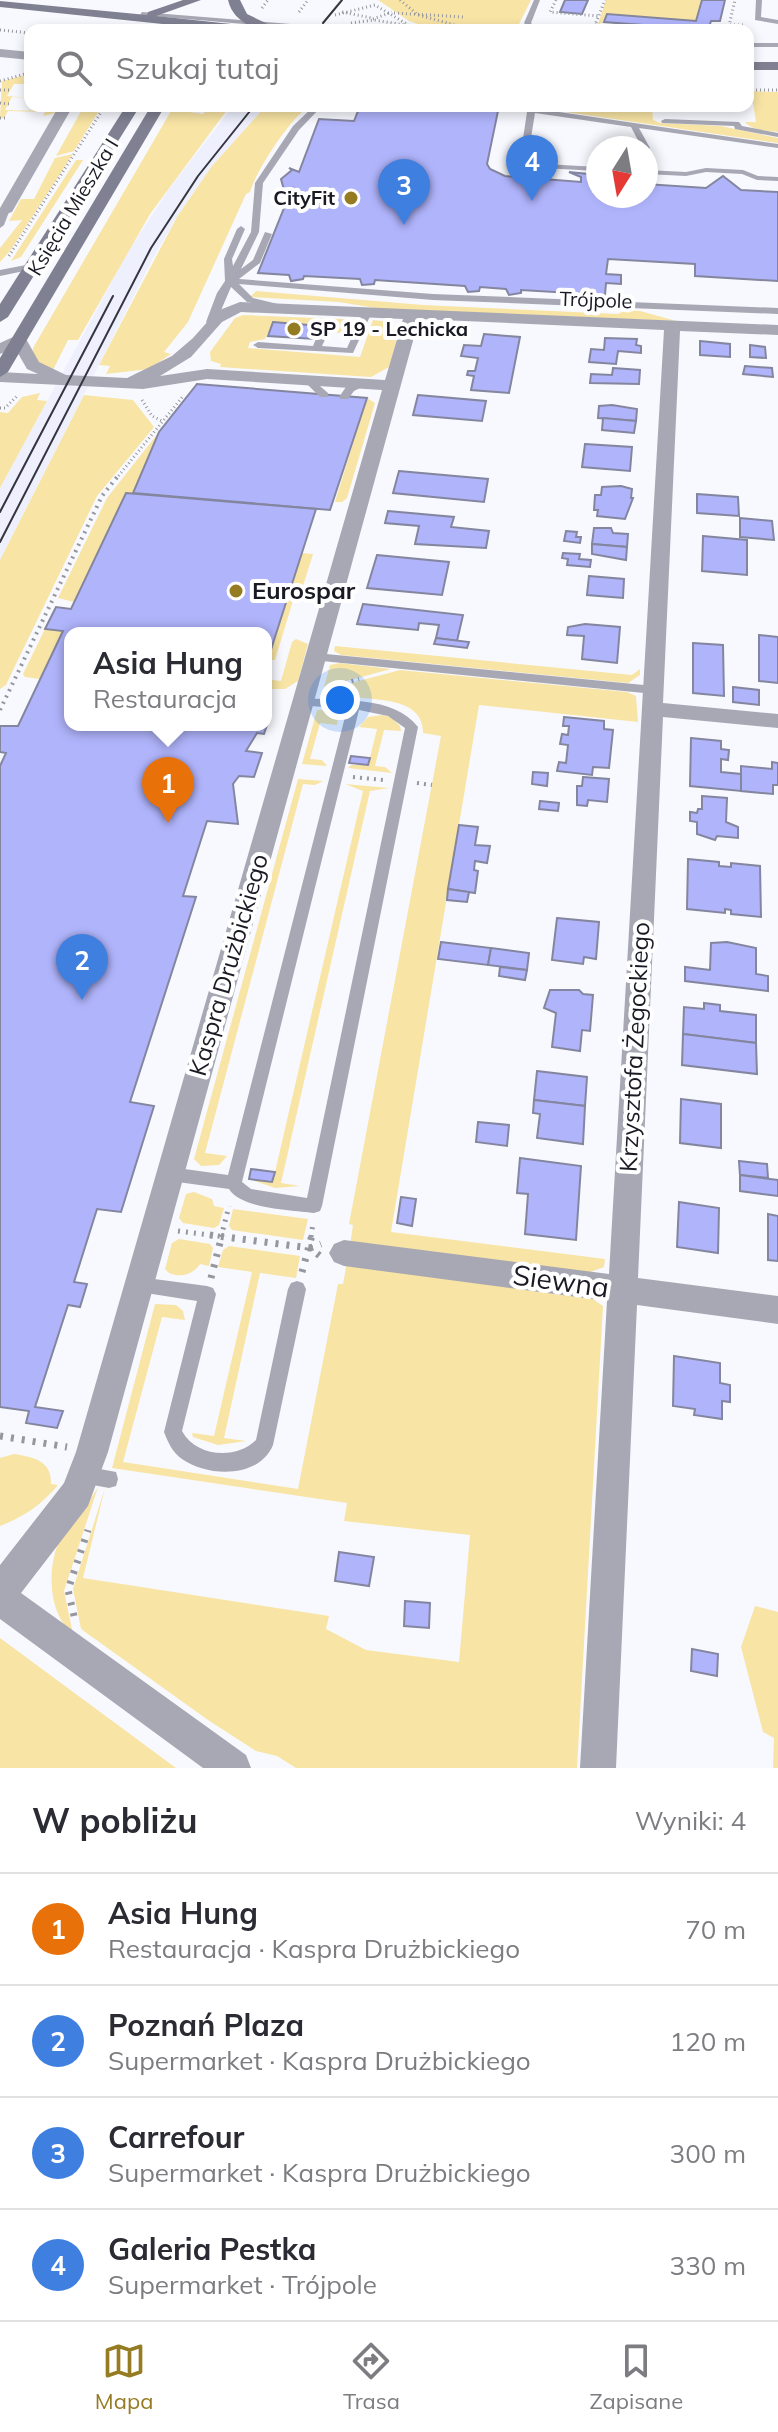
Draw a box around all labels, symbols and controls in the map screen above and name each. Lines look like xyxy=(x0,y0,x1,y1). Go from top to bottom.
search box xyxy=(24,24,754,112)
icon: search xyxy=(52,46,96,90)
text: Szukaj tutaj xyxy=(116,49,279,87)
street label: Księcia Mieszka I xyxy=(22,134,123,280)
pin: 4 xyxy=(506,135,558,201)
north arrow xyxy=(586,136,658,208)
pin: 3 xyxy=(378,159,430,225)
place label: CityFit xyxy=(273,185,335,210)
marker: CityFit xyxy=(342,189,360,207)
street label: Trójpole xyxy=(559,286,633,313)
place label: SP 19 - Lechicka xyxy=(310,316,468,341)
marker: SP 19 - Lechicka xyxy=(285,320,303,338)
place label: Eurospar xyxy=(252,575,356,605)
marker: Eurospar xyxy=(227,582,245,600)
popup xyxy=(64,627,272,731)
text: Asia Hung xyxy=(93,644,243,682)
your location xyxy=(320,680,360,720)
text: Restauracja xyxy=(93,682,237,715)
pin: 1 xyxy=(142,757,194,823)
street label: Kaspra Drużbickiego xyxy=(182,850,274,1079)
street label: Krzysztofa Żegockiego xyxy=(612,921,656,1173)
pin: 2 xyxy=(56,934,108,1000)
street label: Siewna xyxy=(511,1256,611,1305)
text: W pobliżu xyxy=(32,1799,198,1842)
text: Wyniki: 4 xyxy=(635,1804,746,1837)
text: Asia Hung xyxy=(108,1894,258,1932)
text: 1 xyxy=(50,1913,66,1946)
text: 70 m xyxy=(685,1913,746,1946)
text: Restauracja · Kaspra Drużbickiego xyxy=(108,1932,520,1965)
text: Poznań Plaza xyxy=(108,2006,304,2044)
text: 2 xyxy=(50,2025,66,2058)
text: 120 m xyxy=(670,2025,746,2058)
text: Supermarket · Kaspra Drużbickiego xyxy=(108,2044,531,2077)
text: Carrefour xyxy=(108,2118,244,2156)
text: 3 xyxy=(50,2137,66,2170)
text: 300 m xyxy=(670,2137,746,2170)
text: Supermarket · Kaspra Drużbickiego xyxy=(108,2156,531,2189)
text: Galeria Pestka xyxy=(108,2230,316,2268)
text: 4 xyxy=(50,2249,66,2282)
text: 330 m xyxy=(670,2249,746,2282)
text: Supermarket · Trójpole xyxy=(108,2268,377,2301)
tab: Mapa xyxy=(95,2339,153,2415)
tab: Trasa xyxy=(343,2339,400,2415)
tab: Zapisane xyxy=(590,2339,683,2415)

